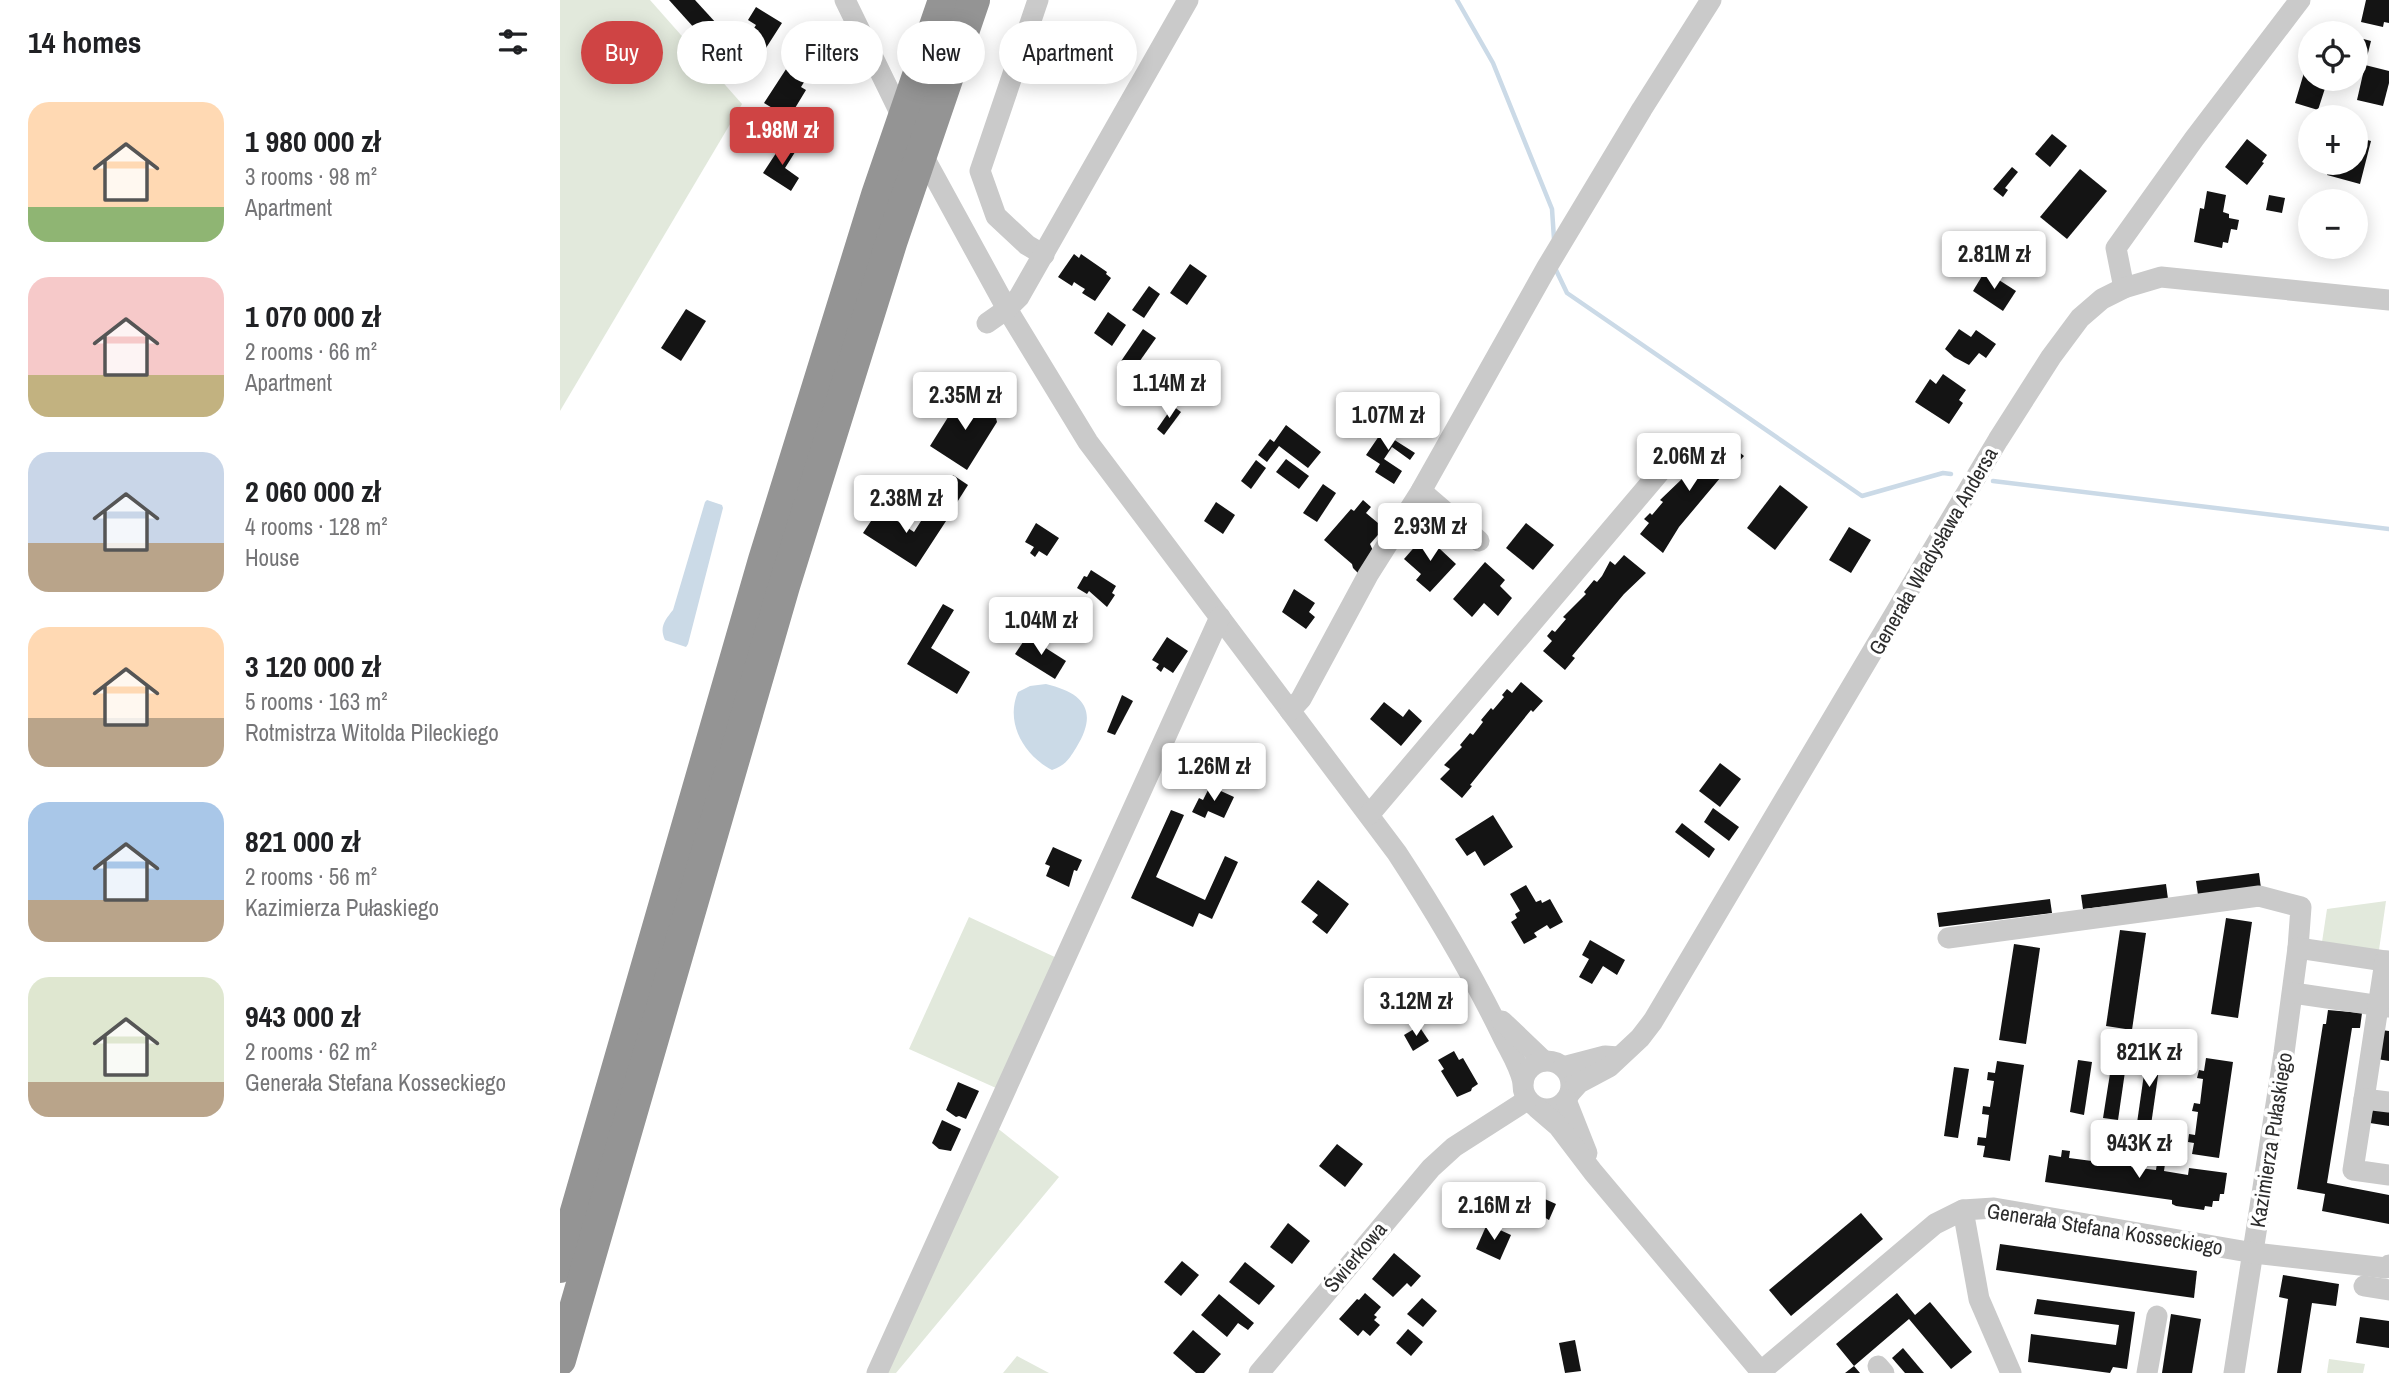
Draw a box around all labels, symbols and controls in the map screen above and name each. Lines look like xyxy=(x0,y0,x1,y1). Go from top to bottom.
chip: Buy xyxy=(581,21,663,84)
chip: Rent xyxy=(677,21,767,84)
chip: Filters xyxy=(781,21,883,84)
chip: New xyxy=(897,21,985,84)
chip: Apartment xyxy=(999,21,1137,84)
map controls xyxy=(2298,21,2368,259)
button: locate xyxy=(2298,21,2368,91)
text: 14 homes xyxy=(28,22,142,62)
icon: filters xyxy=(494,23,532,61)
button: + xyxy=(2298,105,2368,175)
pin: 1.98M zł xyxy=(710,108,854,167)
text: 1.98M zł xyxy=(746,114,818,145)
text: 1 980 000 zł xyxy=(245,121,380,161)
icon: home xyxy=(84,130,168,214)
text: 3 rooms · 98 m² xyxy=(245,161,377,192)
button: − xyxy=(2298,189,2368,259)
text: Apartment xyxy=(245,192,332,223)
pin: 2.81M zł xyxy=(1922,232,2066,291)
text: 2.81M zł xyxy=(1958,238,2030,269)
text: 1 070 000 zł xyxy=(245,296,380,336)
icon: home xyxy=(84,305,168,389)
text: 2 rooms · 66 m² xyxy=(245,336,377,367)
pin: 1.14M zł xyxy=(1097,360,1241,420)
text: Apartment xyxy=(245,367,332,398)
text: 1.14M zł xyxy=(1133,367,1205,398)
pin: 2.35M zł xyxy=(893,372,1037,432)
text: 2.35M zł xyxy=(929,379,1001,410)
pin: 1.07M zł xyxy=(1316,392,1460,452)
text: 1.07M zł xyxy=(1352,399,1424,430)
pin: 2.06M zł xyxy=(1617,434,1761,493)
text: 2.06M zł xyxy=(1653,440,1725,471)
street label: Generała Władysława Andersa xyxy=(1862,441,2005,660)
text: 2 060 000 zł xyxy=(245,471,380,511)
pin: 2.38M zł xyxy=(834,476,978,535)
icon: home xyxy=(84,480,168,564)
text: 2.38M zł xyxy=(870,482,942,513)
pin: 2.93M zł xyxy=(1358,504,1502,563)
text: 2.93M zł xyxy=(1394,510,1466,541)
text: 4 rooms · 128 m² xyxy=(245,511,388,542)
text: House xyxy=(245,542,300,573)
pin: 1.04M zł xyxy=(969,598,1113,657)
text: 1.04M zł xyxy=(1005,604,1077,635)
text: 3 120 000 zł xyxy=(245,646,380,686)
icon: home xyxy=(84,655,168,739)
text: 5 rooms · 163 m² xyxy=(245,686,388,717)
text: Rotmistrza Witolda Pileckiego xyxy=(245,717,499,748)
pin: 1.26M zł xyxy=(1142,744,1286,803)
text: 1.26M zł xyxy=(1178,750,1250,781)
text: 821 000 zł xyxy=(245,821,360,861)
icon: home xyxy=(84,830,168,914)
text: 2 rooms · 56 m² xyxy=(245,861,377,892)
text: Kazimierza Pułaskiego xyxy=(245,892,439,923)
pin: 3.12M zł xyxy=(1344,978,1488,1038)
text: 3.12M zł xyxy=(1380,985,1452,1016)
text: 943 000 zł xyxy=(245,996,360,1036)
icon: home xyxy=(84,1005,168,1089)
pin: 821K zł xyxy=(2084,1030,2214,1089)
text: 2 rooms · 62 m² xyxy=(245,1036,377,1067)
text: 821K zł xyxy=(2117,1036,2182,1067)
street label: Kazimierza Pułaskiego xyxy=(2243,1050,2299,1230)
text: Generała Stefana Kosseckiego xyxy=(245,1067,506,1098)
pin: 943K zł xyxy=(2074,1120,2204,1180)
text: 943K zł xyxy=(2107,1127,2172,1158)
pin: 2.16M zł xyxy=(1422,1182,1566,1242)
text: 2.16M zł xyxy=(1458,1189,1530,1220)
street label: Generała Stefana Kosseckiego xyxy=(1985,1196,2225,1262)
street label: Świerkowa xyxy=(1317,1215,1393,1299)

